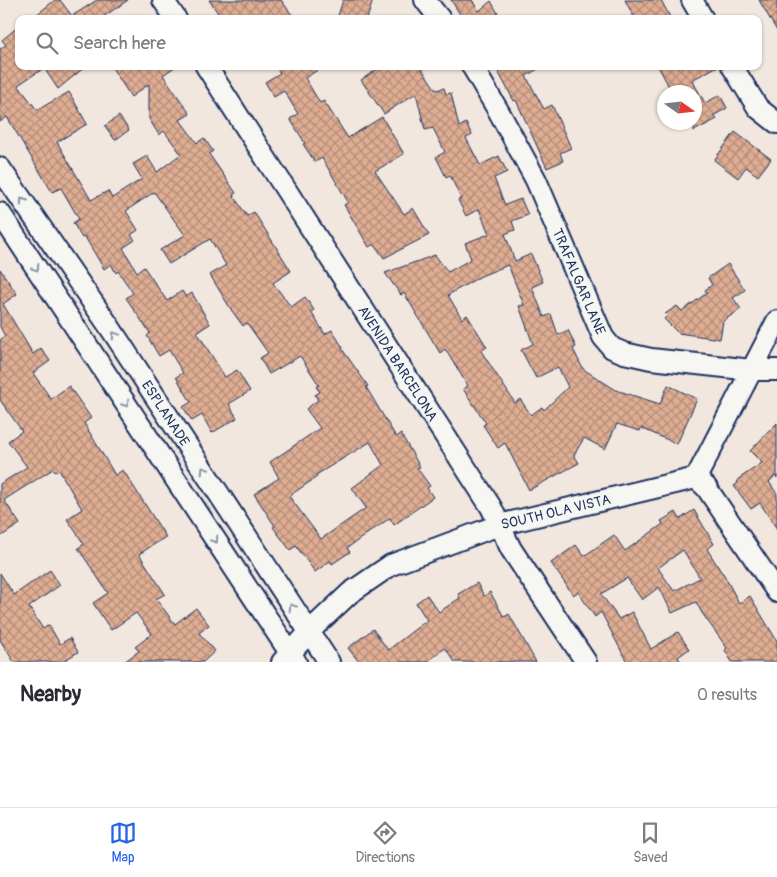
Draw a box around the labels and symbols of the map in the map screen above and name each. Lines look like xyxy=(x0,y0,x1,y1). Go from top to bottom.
north arrow xyxy=(657,85,702,130)
one-way arrow xyxy=(20,197,29,207)
street label: TRAFALGAR LANE xyxy=(549,226,609,337)
one-way arrow xyxy=(30,263,40,272)
street label: AVENIDA BARCELONA xyxy=(355,302,442,424)
one-way arrow xyxy=(111,331,121,340)
street label: ESPLANADE xyxy=(138,377,194,449)
one-way arrow xyxy=(120,399,129,408)
one-way arrow xyxy=(201,467,210,476)
street label: SOUTH OLA VISTA xyxy=(499,490,612,533)
one-way arrow xyxy=(209,534,218,544)
one-way arrow xyxy=(289,603,299,612)

